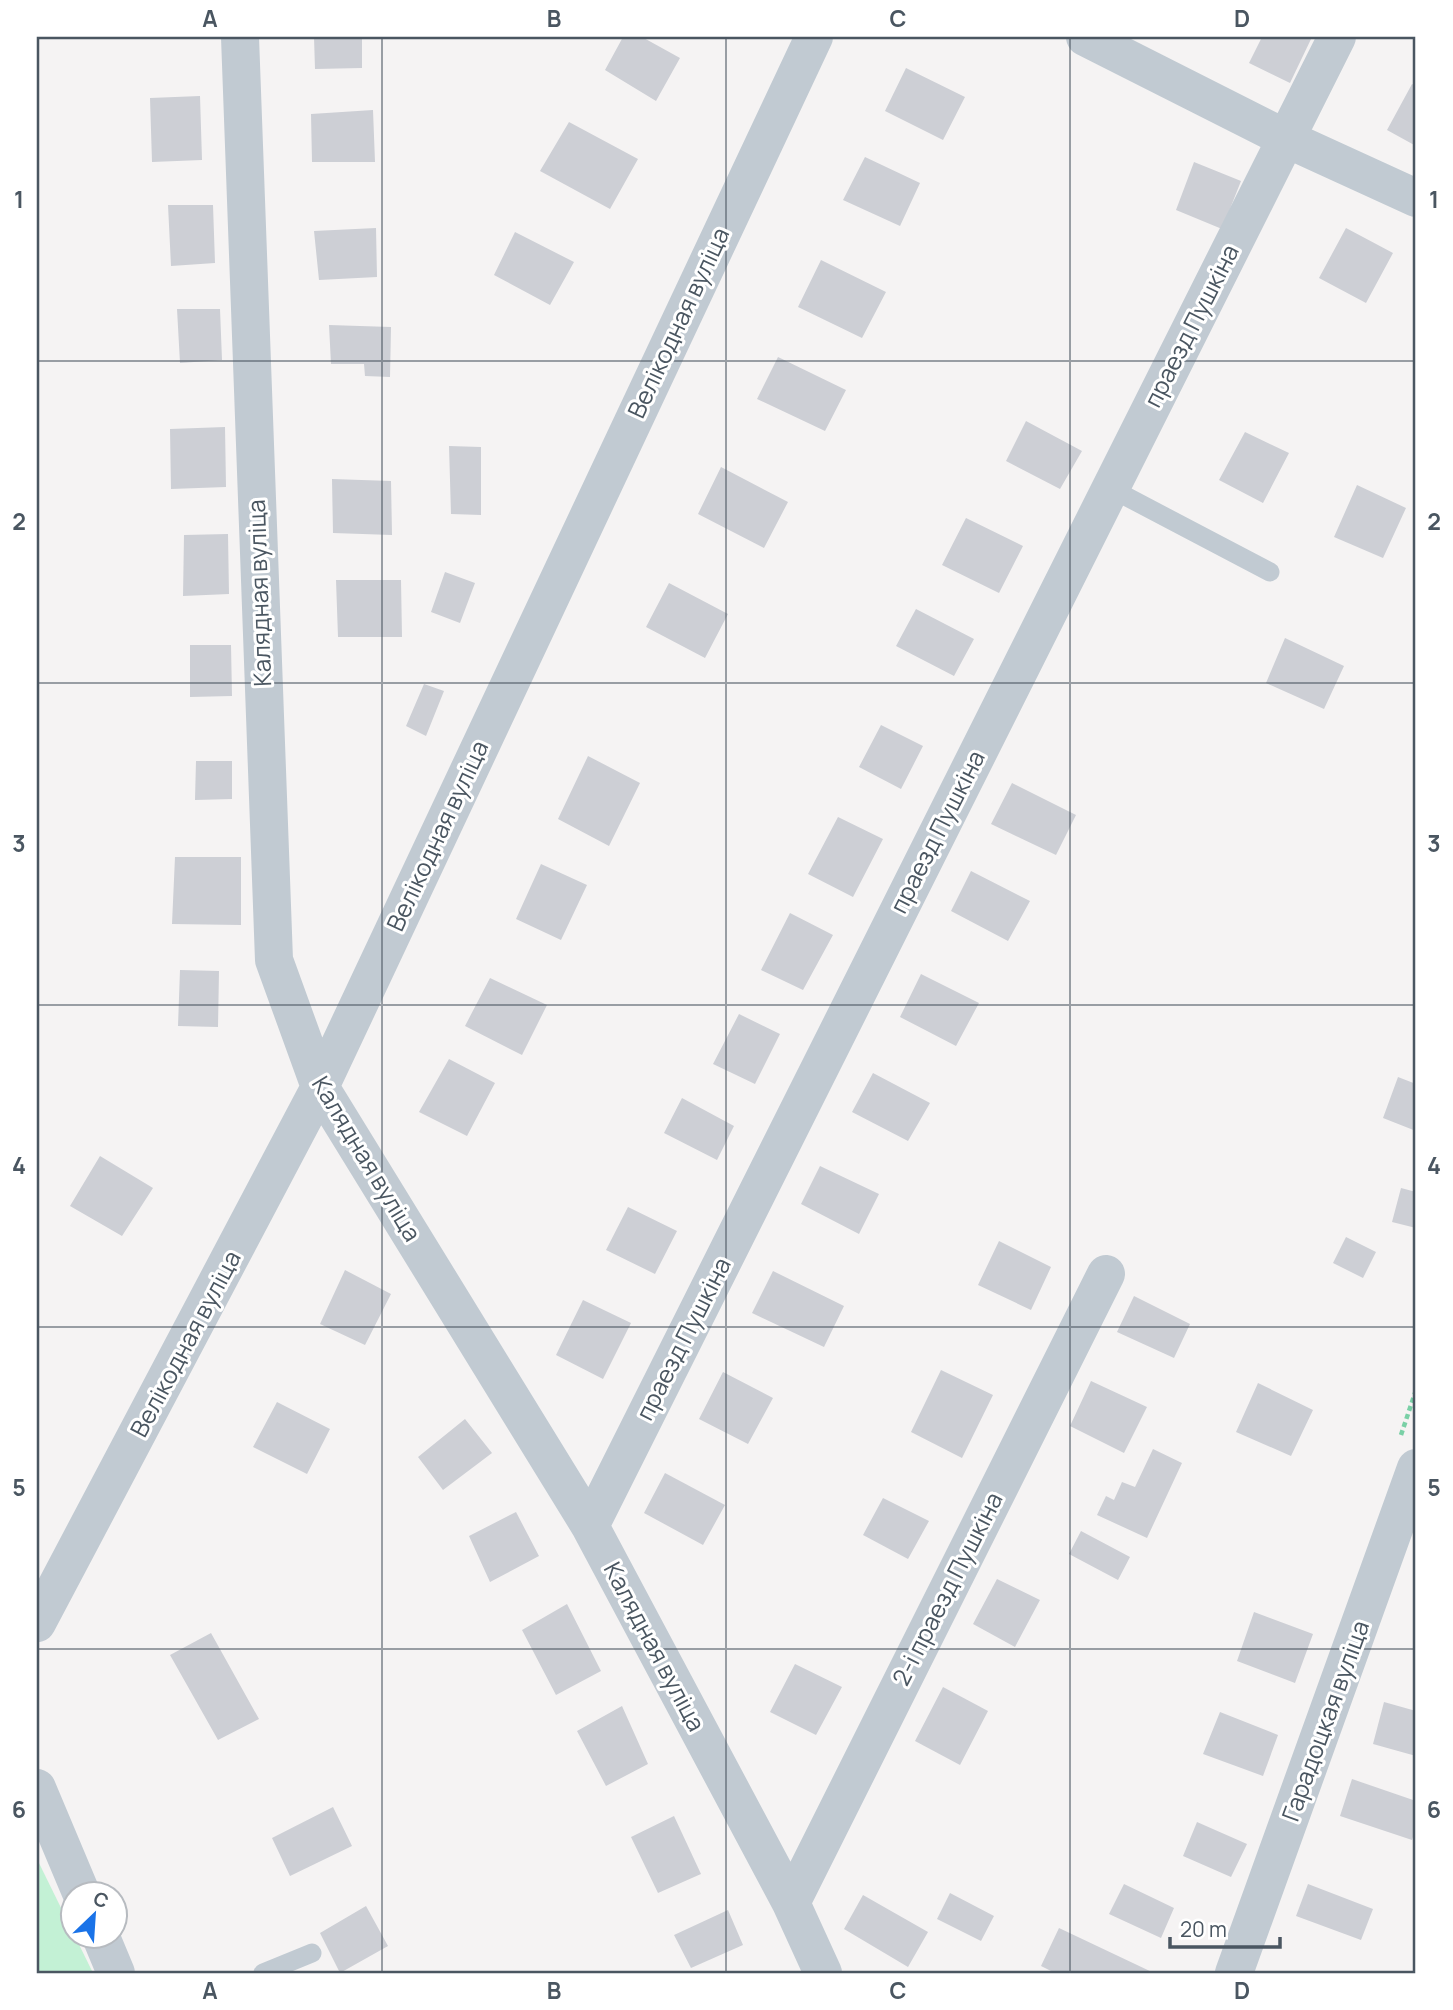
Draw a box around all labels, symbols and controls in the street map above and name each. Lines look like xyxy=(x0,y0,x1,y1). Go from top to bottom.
text: A xyxy=(202,2,218,34)
text: B xyxy=(547,2,561,34)
text: C xyxy=(890,2,907,34)
text: D xyxy=(1234,2,1250,34)
text: 1 xyxy=(14,183,24,215)
text: 1 xyxy=(1429,183,1439,215)
street label: Велікодная вуліца xyxy=(619,222,736,423)
street label: праезд Пушкіна xyxy=(1135,238,1246,412)
street label: Калядная вуліца xyxy=(239,499,278,687)
text: 2 xyxy=(12,505,26,537)
text: 2 xyxy=(1427,505,1441,537)
street label: Велікодная вуліца xyxy=(378,735,495,936)
street label: праезд Пушкіна xyxy=(881,744,992,918)
text: 3 xyxy=(12,827,26,859)
text: 3 xyxy=(1427,827,1441,859)
street label: Калядная вуліца xyxy=(305,1069,430,1247)
text: 4 xyxy=(12,1149,26,1181)
text: 4 xyxy=(1427,1149,1441,1181)
street label: Велікодная вуліца xyxy=(122,1244,248,1442)
street label: праезд Пушкіна xyxy=(627,1251,738,1425)
text: 5 xyxy=(12,1471,26,1503)
text: 5 xyxy=(1427,1471,1441,1503)
street label: 2-і праезд Пушкіна xyxy=(884,1486,1010,1691)
street label: Калядная вуліца xyxy=(597,1556,714,1737)
street label: Гарадоцкая вуліца xyxy=(1273,1616,1376,1825)
text: 6 xyxy=(12,1793,26,1825)
text: 6 xyxy=(1427,1793,1441,1825)
north arrow xyxy=(60,1881,130,1951)
text: С xyxy=(89,1885,113,1914)
scale bar xyxy=(1170,1905,1280,1949)
text: 20 m xyxy=(1180,1915,1227,1943)
text: A xyxy=(202,1974,218,2006)
text: B xyxy=(547,1974,561,2006)
text: C xyxy=(890,1974,907,2006)
text: D xyxy=(1234,1974,1250,2006)

